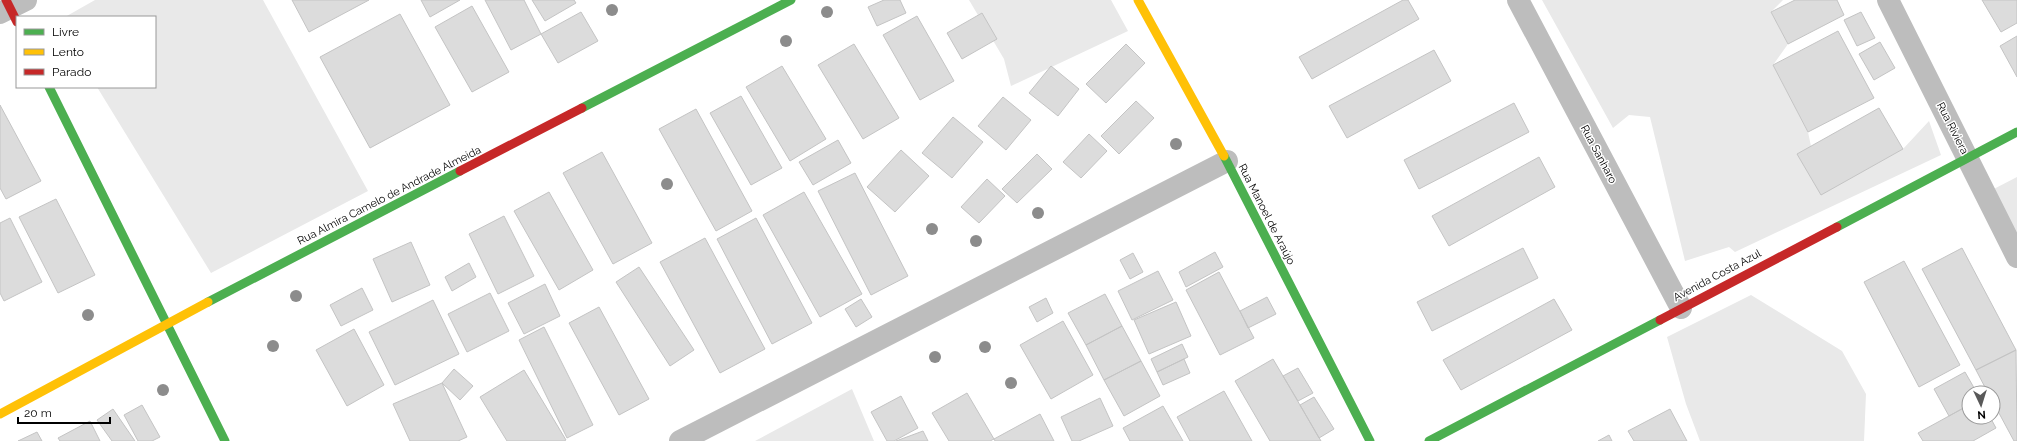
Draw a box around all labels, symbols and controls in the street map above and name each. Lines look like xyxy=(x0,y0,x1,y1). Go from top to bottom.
legend xyxy=(16,16,156,88)
text: Livre xyxy=(52,25,79,39)
text: Lento xyxy=(52,45,84,59)
text: Parado xyxy=(52,65,91,79)
street label: Rua Riviera xyxy=(1934,100,1971,156)
street label: Rua Sanharo xyxy=(1578,123,1620,186)
street label: Rua Almira Camelo de Andrade Almeida xyxy=(295,143,483,248)
street label: Rua Manoel de Araújo xyxy=(1235,162,1298,267)
street label: Avenida Costa Azul xyxy=(1671,247,1763,304)
north arrow xyxy=(1961,385,2001,425)
scale bar xyxy=(18,399,110,425)
text: 20 m xyxy=(24,406,52,420)
text: N xyxy=(1977,408,1986,421)

